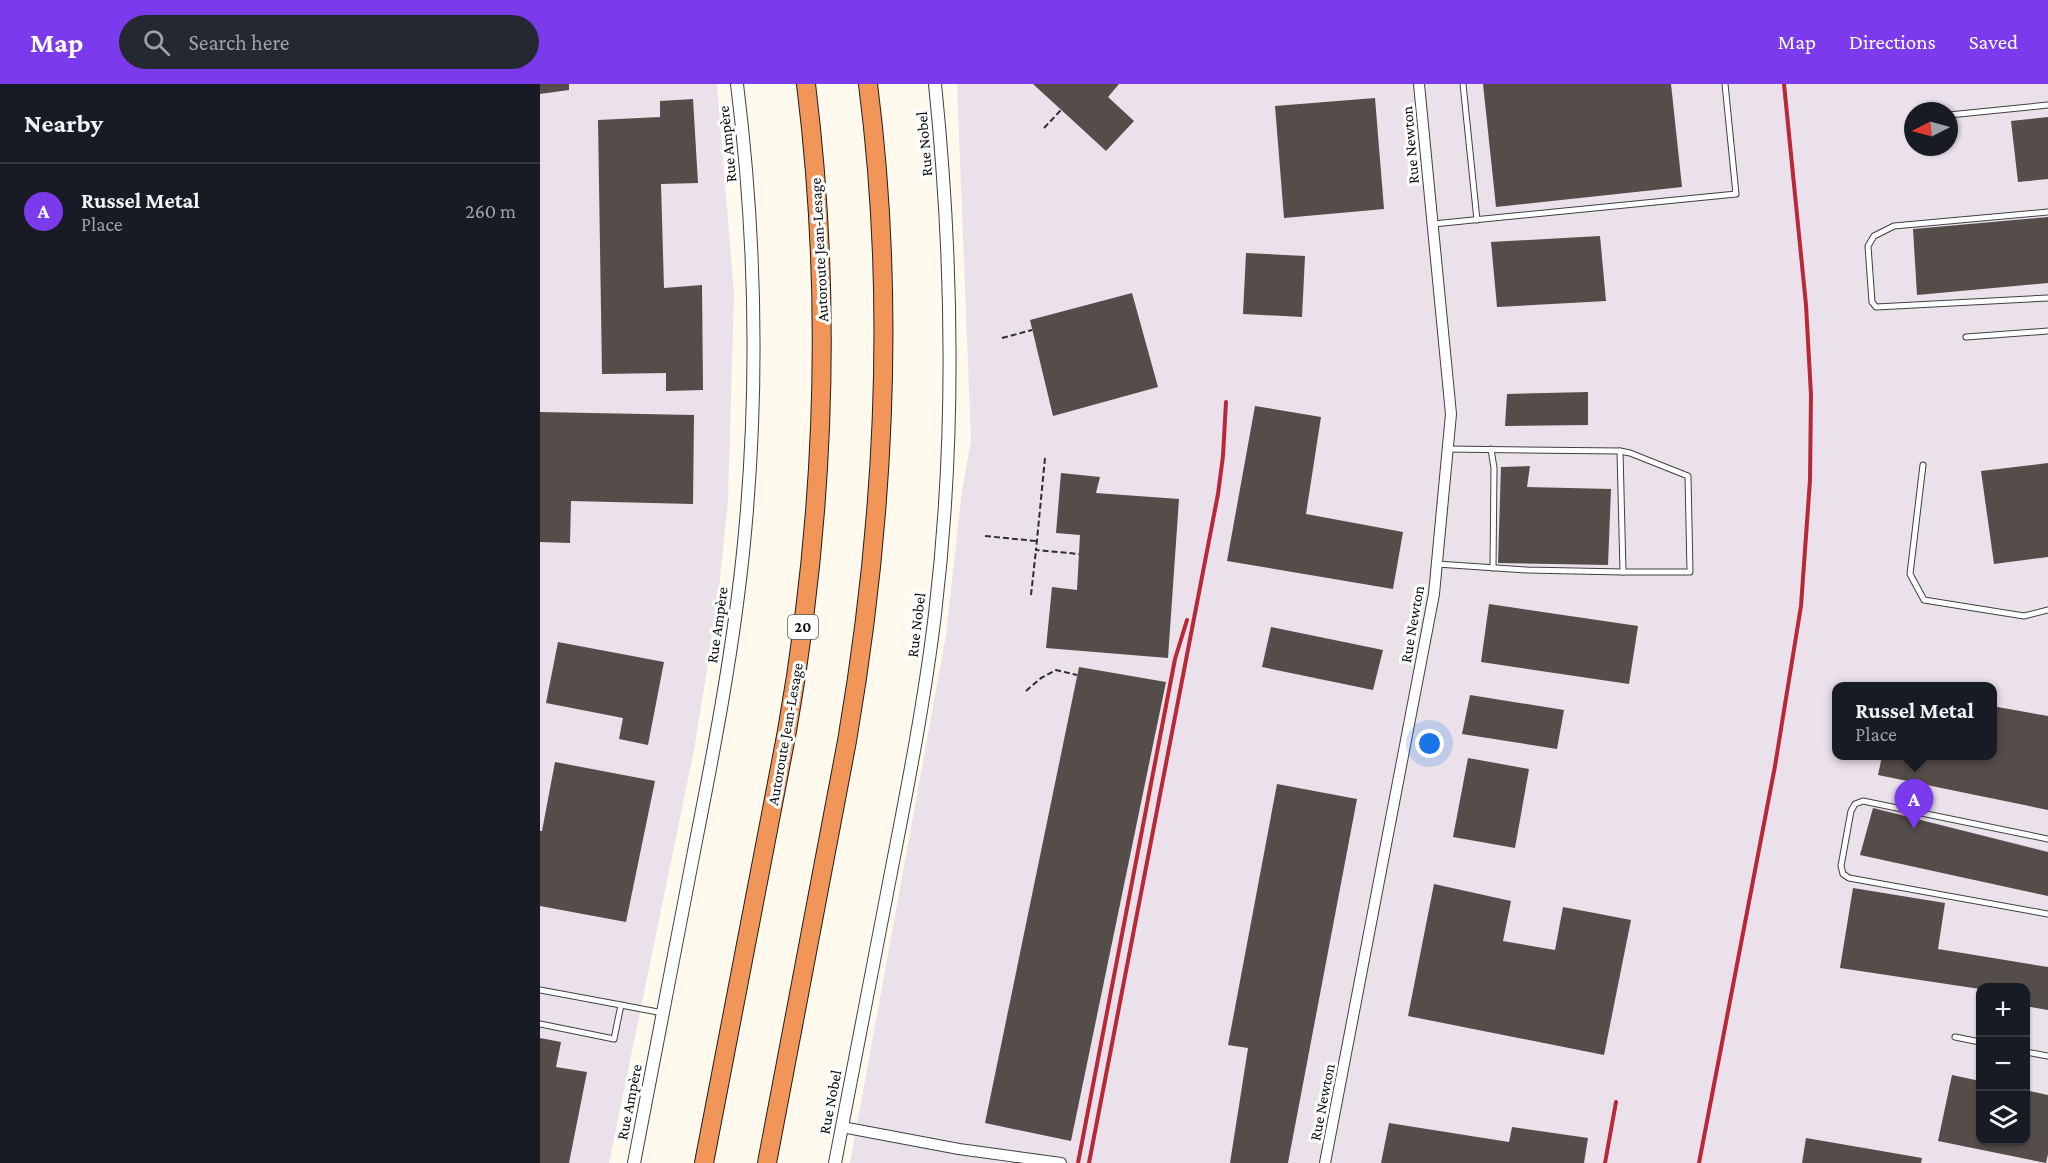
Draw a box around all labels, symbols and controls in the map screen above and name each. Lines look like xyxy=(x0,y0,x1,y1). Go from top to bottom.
search box xyxy=(119,15,539,69)
icon: search xyxy=(140,26,173,59)
text: Map xyxy=(30,27,83,58)
text: Search here xyxy=(188,30,289,55)
text: Map xyxy=(1778,30,1816,54)
text: Directions xyxy=(1849,30,1936,54)
text: Saved xyxy=(1969,30,2018,54)
north arrow xyxy=(1904,102,1958,156)
street label: Rue Ampère xyxy=(715,105,740,183)
street label: Rue Newton xyxy=(1398,105,1422,185)
text: Nearby xyxy=(24,109,103,138)
street label: Rue Nobel xyxy=(913,111,935,177)
street label: Autoroute Jean-Lesage xyxy=(807,177,832,323)
text: Russel Metal xyxy=(81,188,200,213)
text: A xyxy=(38,200,49,222)
text: 260 m xyxy=(465,200,516,222)
text: Place xyxy=(81,213,123,235)
street label: Rue Newton xyxy=(1397,584,1427,664)
street label: Rue Ampère xyxy=(703,586,732,664)
street label: Rue Nobel xyxy=(904,592,928,658)
road number: 20 xyxy=(788,615,818,639)
street label: Autoroute Jean-Lesage xyxy=(764,661,807,807)
popup xyxy=(1832,682,1997,760)
text: Russel Metal xyxy=(1855,698,1974,723)
text: Place xyxy=(1855,723,1897,745)
your location xyxy=(1415,729,1444,758)
pin: A xyxy=(1894,780,1934,829)
map controls xyxy=(1976,983,2030,1145)
button: + xyxy=(1976,983,2030,1037)
button: − xyxy=(1976,1037,2030,1091)
street label: Rue Newton xyxy=(1306,1062,1338,1142)
street label: Rue Ampère xyxy=(613,1063,646,1142)
street label: Rue Nobel xyxy=(815,1068,845,1136)
button: layers xyxy=(1976,1091,2030,1145)

